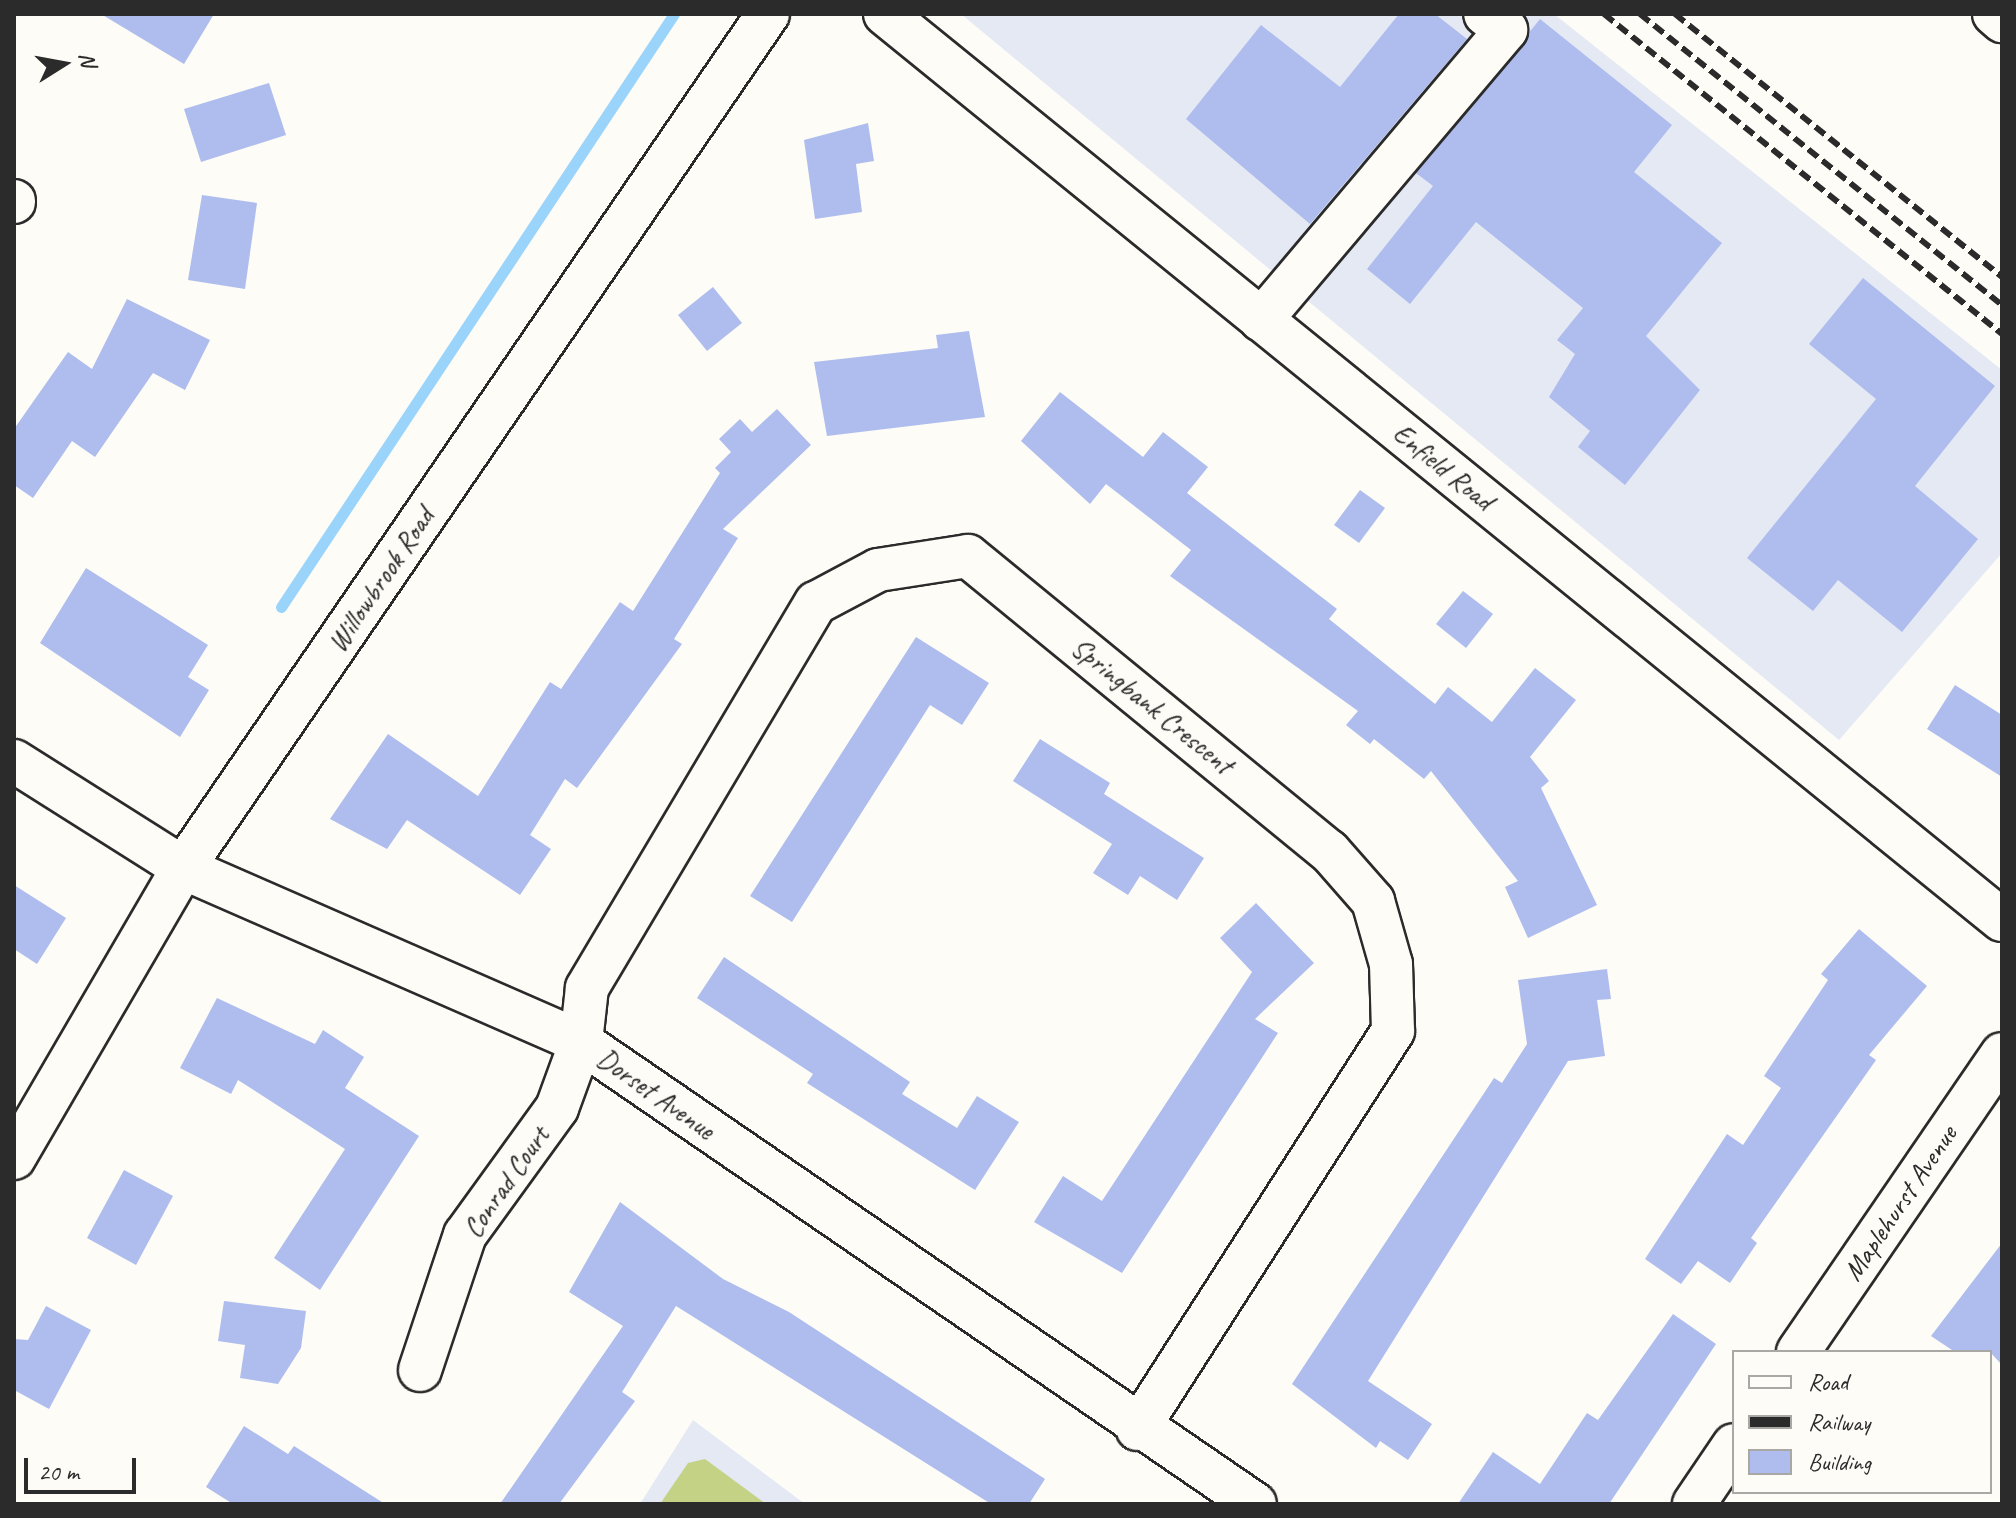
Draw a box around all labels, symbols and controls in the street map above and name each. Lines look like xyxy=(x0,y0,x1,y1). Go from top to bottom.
north arrow xyxy=(24,24,104,104)
text: N xyxy=(73,50,103,69)
street label: Enfield Road xyxy=(1386,417,1500,517)
street label: Willowbrook Road xyxy=(321,502,441,658)
street label: Springbank Crescent xyxy=(1064,631,1240,781)
street label: Dorset Avenue xyxy=(591,1041,721,1147)
street label: Maplehurst Avenue xyxy=(1836,1119,1964,1287)
street label: Conrad Court xyxy=(456,1120,556,1244)
legend xyxy=(1732,1350,1992,1494)
text: Road xyxy=(1808,1367,1848,1397)
text: Railway xyxy=(1808,1407,1870,1437)
scale bar xyxy=(28,1442,140,1492)
text: Building xyxy=(1808,1447,1871,1477)
text: 20 m xyxy=(38,1457,79,1487)

